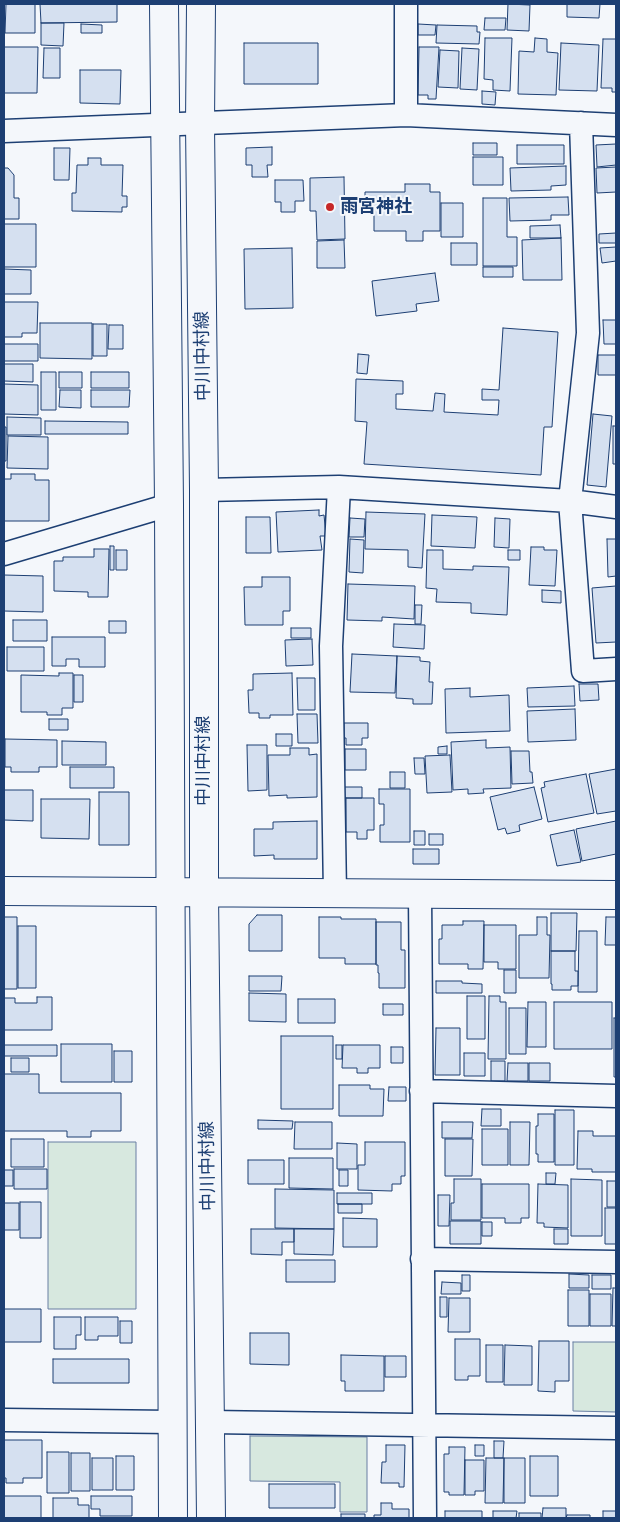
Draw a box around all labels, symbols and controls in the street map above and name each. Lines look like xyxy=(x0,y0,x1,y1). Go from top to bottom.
place label: 雨宮神社 xyxy=(340,196,412,218)
marker: 雨宮神社 xyxy=(324,201,336,213)
street label: 中川中村線 xyxy=(191,311,215,401)
street label: 中川中村線 xyxy=(193,716,215,806)
street label: 中川中村線 xyxy=(196,1121,220,1211)

